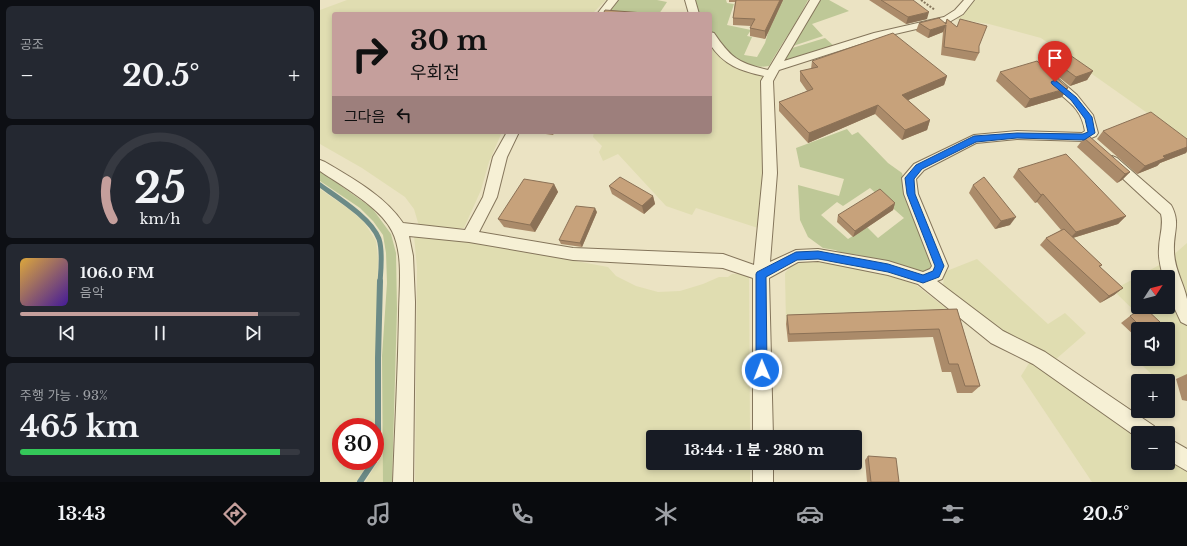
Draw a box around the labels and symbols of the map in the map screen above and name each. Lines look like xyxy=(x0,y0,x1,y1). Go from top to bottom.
pin xyxy=(1038,41,1072,82)
north arrow xyxy=(1131,270,1175,314)
position arrow xyxy=(741,349,783,391)
speed limit sign: 30 xyxy=(332,418,384,470)

